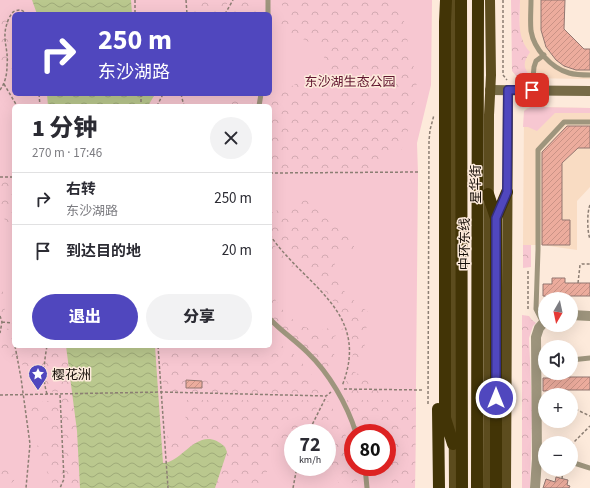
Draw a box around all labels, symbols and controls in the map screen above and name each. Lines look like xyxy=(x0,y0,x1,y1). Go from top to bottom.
text: 250 m xyxy=(98,20,172,60)
icon: right xyxy=(32,28,84,80)
text: 东沙湖路 xyxy=(98,60,170,85)
park label: 东沙湖生态公园 xyxy=(304,73,396,91)
pin xyxy=(515,73,549,107)
icon: arrive xyxy=(521,79,543,101)
text: 1 分钟 xyxy=(32,111,98,146)
button: close xyxy=(210,117,252,159)
text: 270 m · 17:46 xyxy=(32,144,102,162)
street label: 星华街 xyxy=(467,164,485,204)
text: 右转 xyxy=(66,179,96,200)
icon: right xyxy=(32,188,54,210)
text: 250 m xyxy=(214,188,252,209)
text: 东沙湖路 xyxy=(66,202,118,220)
street label: 中环东线 xyxy=(456,218,474,270)
icon: arrive xyxy=(32,240,54,262)
text: 20 m xyxy=(222,240,252,261)
text: 到达目的地 xyxy=(66,241,141,262)
north arrow xyxy=(538,292,578,332)
map controls xyxy=(538,292,578,476)
button: 退出 xyxy=(32,294,138,340)
button: 分享 xyxy=(146,294,252,340)
button: sound xyxy=(538,340,578,380)
place icon: 樱花洲 xyxy=(27,363,49,391)
place label: 樱花洲 xyxy=(52,366,91,384)
position arrow xyxy=(475,377,517,419)
button: + xyxy=(538,388,578,428)
speed limit sign: 80 xyxy=(344,424,396,476)
text: 72 xyxy=(299,431,321,459)
button: − xyxy=(538,436,578,476)
text: km/h xyxy=(299,453,321,467)

